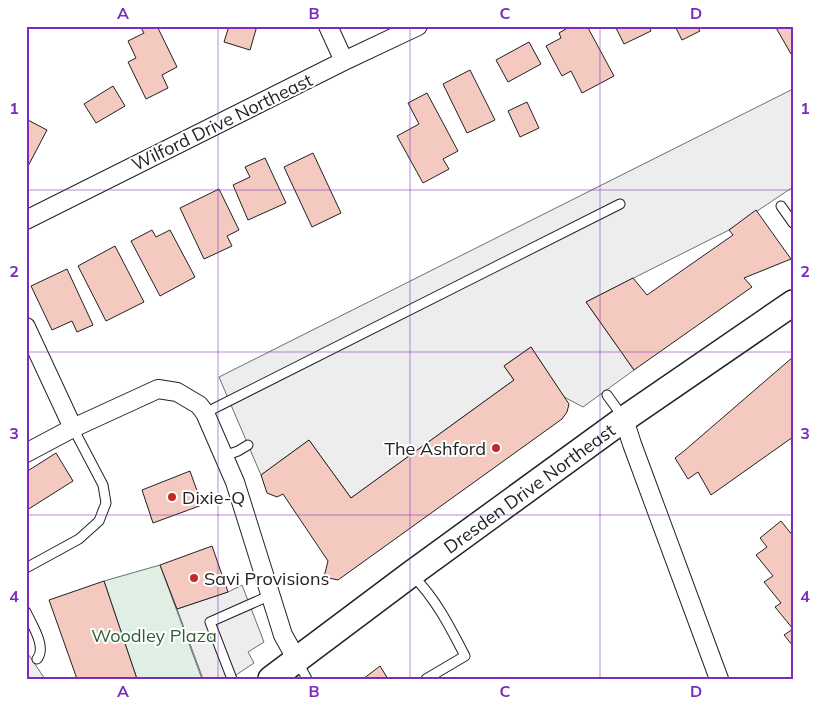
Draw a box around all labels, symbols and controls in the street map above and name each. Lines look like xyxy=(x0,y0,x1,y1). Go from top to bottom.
text: A xyxy=(117,3,129,23)
text: B xyxy=(308,3,320,23)
text: C xyxy=(500,3,511,23)
text: D xyxy=(690,3,702,23)
street label: Wilford Drive Northeast xyxy=(128,68,316,176)
text: 1 xyxy=(9,98,19,118)
text: 1 xyxy=(800,98,810,118)
text: 2 xyxy=(9,261,19,281)
text: 2 xyxy=(800,261,810,281)
street label: Dresden Drive Northeast xyxy=(439,418,619,558)
text: 3 xyxy=(9,423,19,443)
text: 3 xyxy=(800,423,810,443)
place label: The Ashford xyxy=(384,437,486,460)
marker: The Ashford xyxy=(490,442,502,454)
place label: Dixie-Q xyxy=(182,486,245,509)
marker: Dixie-Q xyxy=(166,491,178,503)
place label: Savi Provisions xyxy=(204,567,329,590)
marker: Savi Provisions xyxy=(188,572,200,584)
text: 4 xyxy=(9,586,19,606)
text: 4 xyxy=(800,586,810,606)
park label: Woodley Plaza xyxy=(91,624,217,647)
text: A xyxy=(117,681,129,701)
text: B xyxy=(308,681,320,701)
text: C xyxy=(500,681,511,701)
text: D xyxy=(690,681,702,701)

